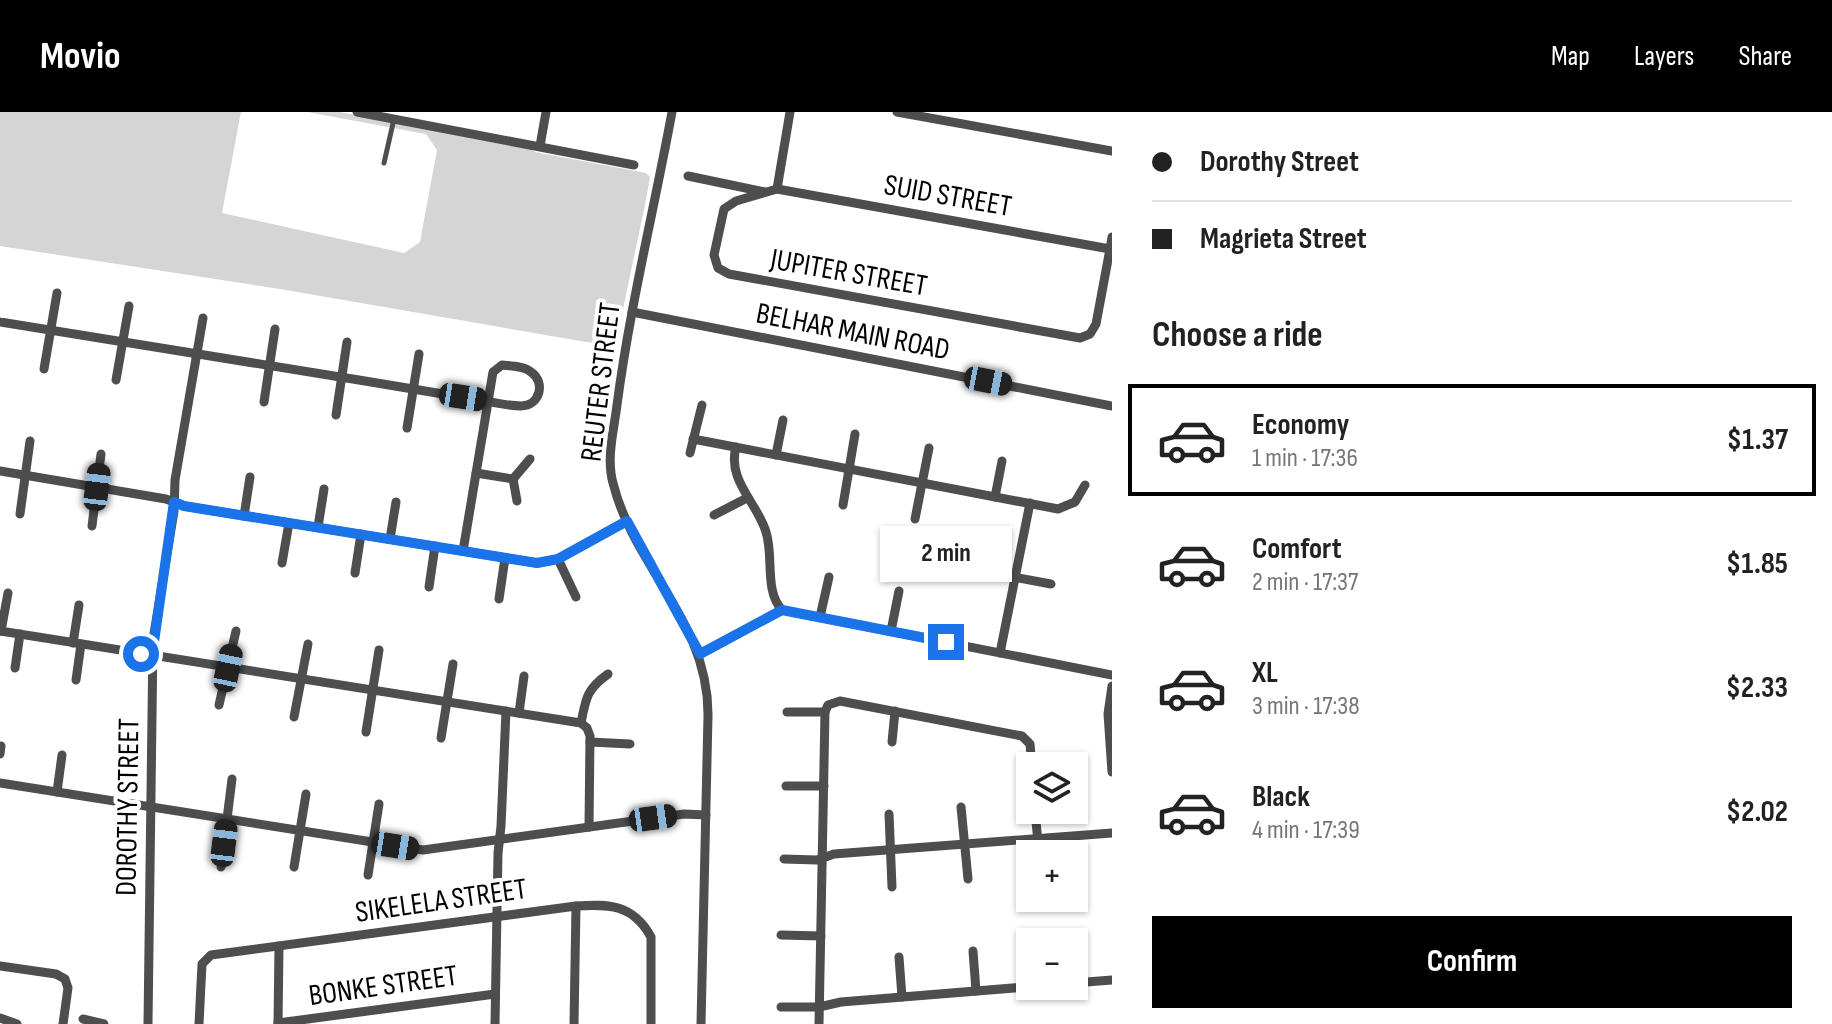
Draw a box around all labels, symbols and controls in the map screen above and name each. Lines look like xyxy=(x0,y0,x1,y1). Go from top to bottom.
text: Movio xyxy=(40,34,120,79)
text: Map xyxy=(1551,40,1590,73)
text: Layers xyxy=(1634,40,1694,73)
text: Share xyxy=(1738,40,1792,73)
text: Dorothy Street xyxy=(1200,144,1359,180)
street label: SUID STREET xyxy=(881,167,1014,225)
text: Magrieta Street xyxy=(1200,221,1367,257)
street label: JUPITER STREET xyxy=(767,241,930,304)
street label: BELHAR MAIN ROAD xyxy=(753,296,953,368)
street label: REUTER STREET xyxy=(573,301,629,464)
text: Choose a ride xyxy=(1152,314,1323,357)
car xyxy=(962,365,1014,397)
car xyxy=(437,381,489,413)
icon: car xyxy=(1156,404,1228,476)
text: Economy xyxy=(1252,407,1349,443)
text: $1.37 xyxy=(1727,422,1788,458)
text: 1 min · 17:36 xyxy=(1252,443,1358,474)
car xyxy=(82,462,112,512)
callout: 2 min xyxy=(880,526,1012,582)
icon: car xyxy=(1156,528,1228,600)
text: Comfort xyxy=(1252,531,1342,567)
text: 2 min xyxy=(921,538,971,569)
text: $1.85 xyxy=(1726,546,1788,582)
text: 2 min · 17:37 xyxy=(1252,567,1358,598)
route end xyxy=(928,624,964,660)
route start xyxy=(123,636,159,672)
car xyxy=(211,642,245,694)
icon: car xyxy=(1156,652,1228,724)
text: XL xyxy=(1252,655,1278,691)
text: $2.33 xyxy=(1726,670,1788,706)
text: 3 min · 17:38 xyxy=(1252,691,1360,722)
street label: DOROTHY STREET xyxy=(108,718,148,896)
map controls xyxy=(1016,752,1088,1000)
button: layers xyxy=(1016,752,1088,824)
icon: car xyxy=(1156,776,1228,848)
text: Black xyxy=(1252,779,1310,815)
text: $2.02 xyxy=(1726,794,1788,830)
car xyxy=(628,803,678,833)
text: 4 min · 17:39 xyxy=(1252,815,1360,846)
car xyxy=(209,818,239,868)
car xyxy=(369,830,421,862)
button: + xyxy=(1016,840,1088,912)
street label: SIKELELA STREET xyxy=(353,871,529,931)
button: Confirm xyxy=(1152,916,1792,1008)
button: − xyxy=(1016,928,1088,1000)
street label: BONKE STREET xyxy=(307,958,460,1014)

